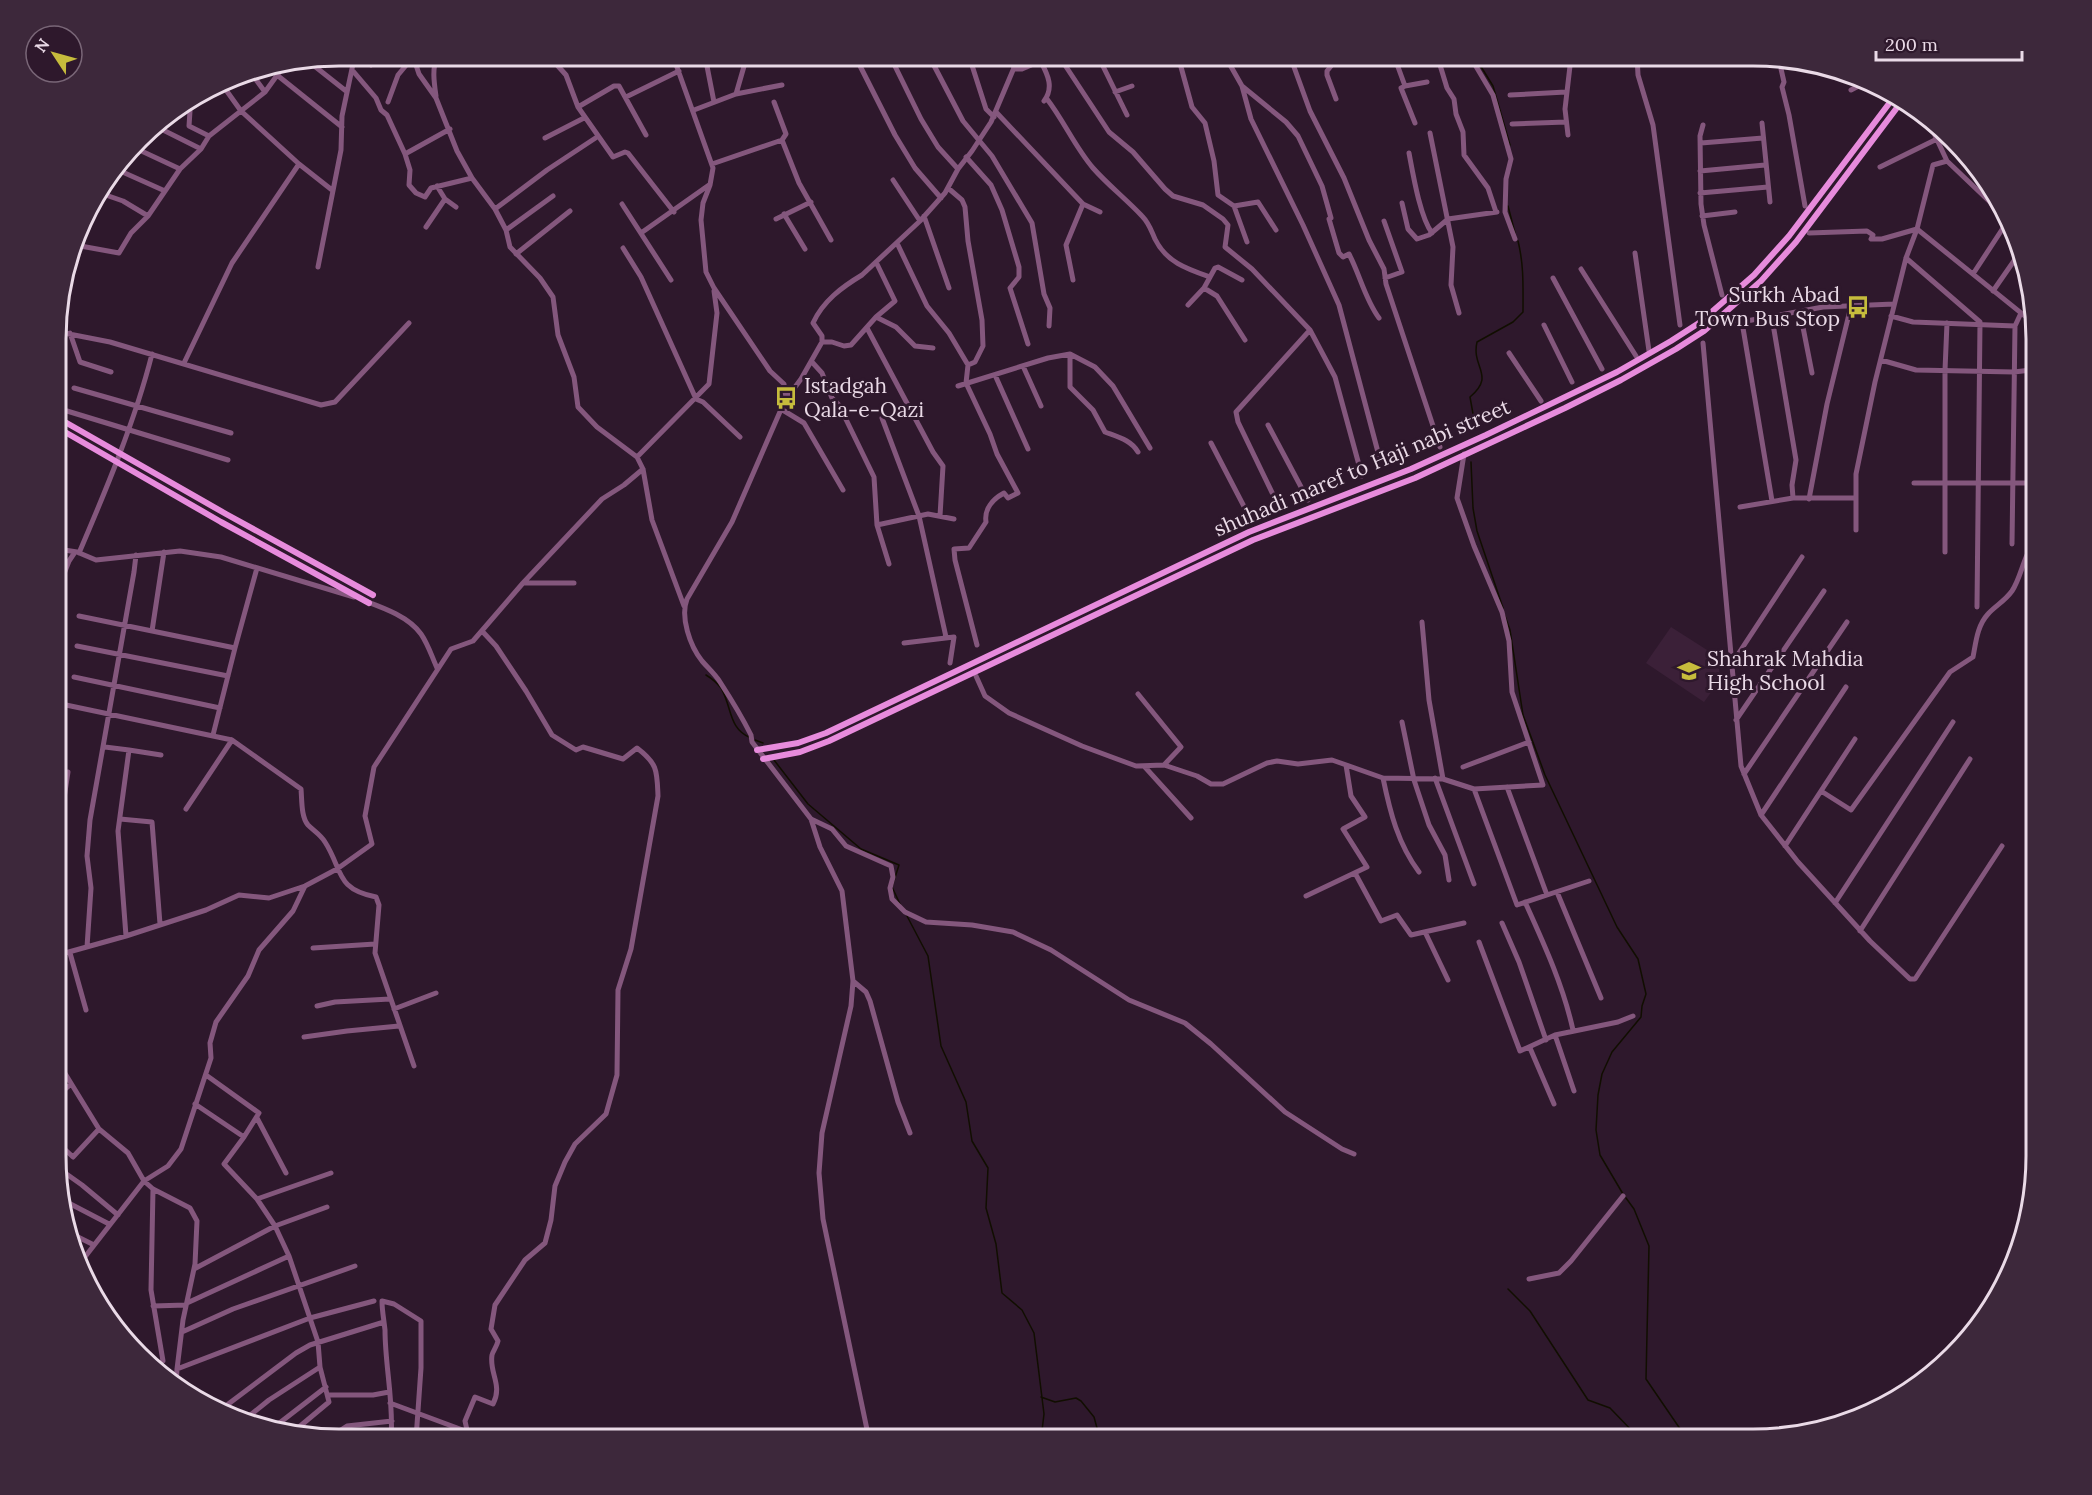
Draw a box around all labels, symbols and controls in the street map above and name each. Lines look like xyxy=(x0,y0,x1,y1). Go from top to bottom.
north arrow xyxy=(24,24,84,84)
scale bar xyxy=(1876,24,2022,62)
text: 200 m xyxy=(1885,33,1938,56)
text: N xyxy=(30,34,54,56)
place label: Surkh Abad Town Bus Stop xyxy=(1695,281,1840,332)
bus stop icon: Surkh Abad Town Bus Stop xyxy=(1845,294,1871,320)
place label: Istadgah Qala-e-Qazi xyxy=(804,372,924,423)
bus stop icon: Istadgah Qala-e-Qazi xyxy=(773,385,799,411)
street label: shuhadi maref to Haji nabi street xyxy=(1210,392,1515,542)
place label: Shahrak Mahdia High School xyxy=(1707,645,1864,696)
school or university icon: Shahrak Mahdia High School xyxy=(1676,658,1702,684)

